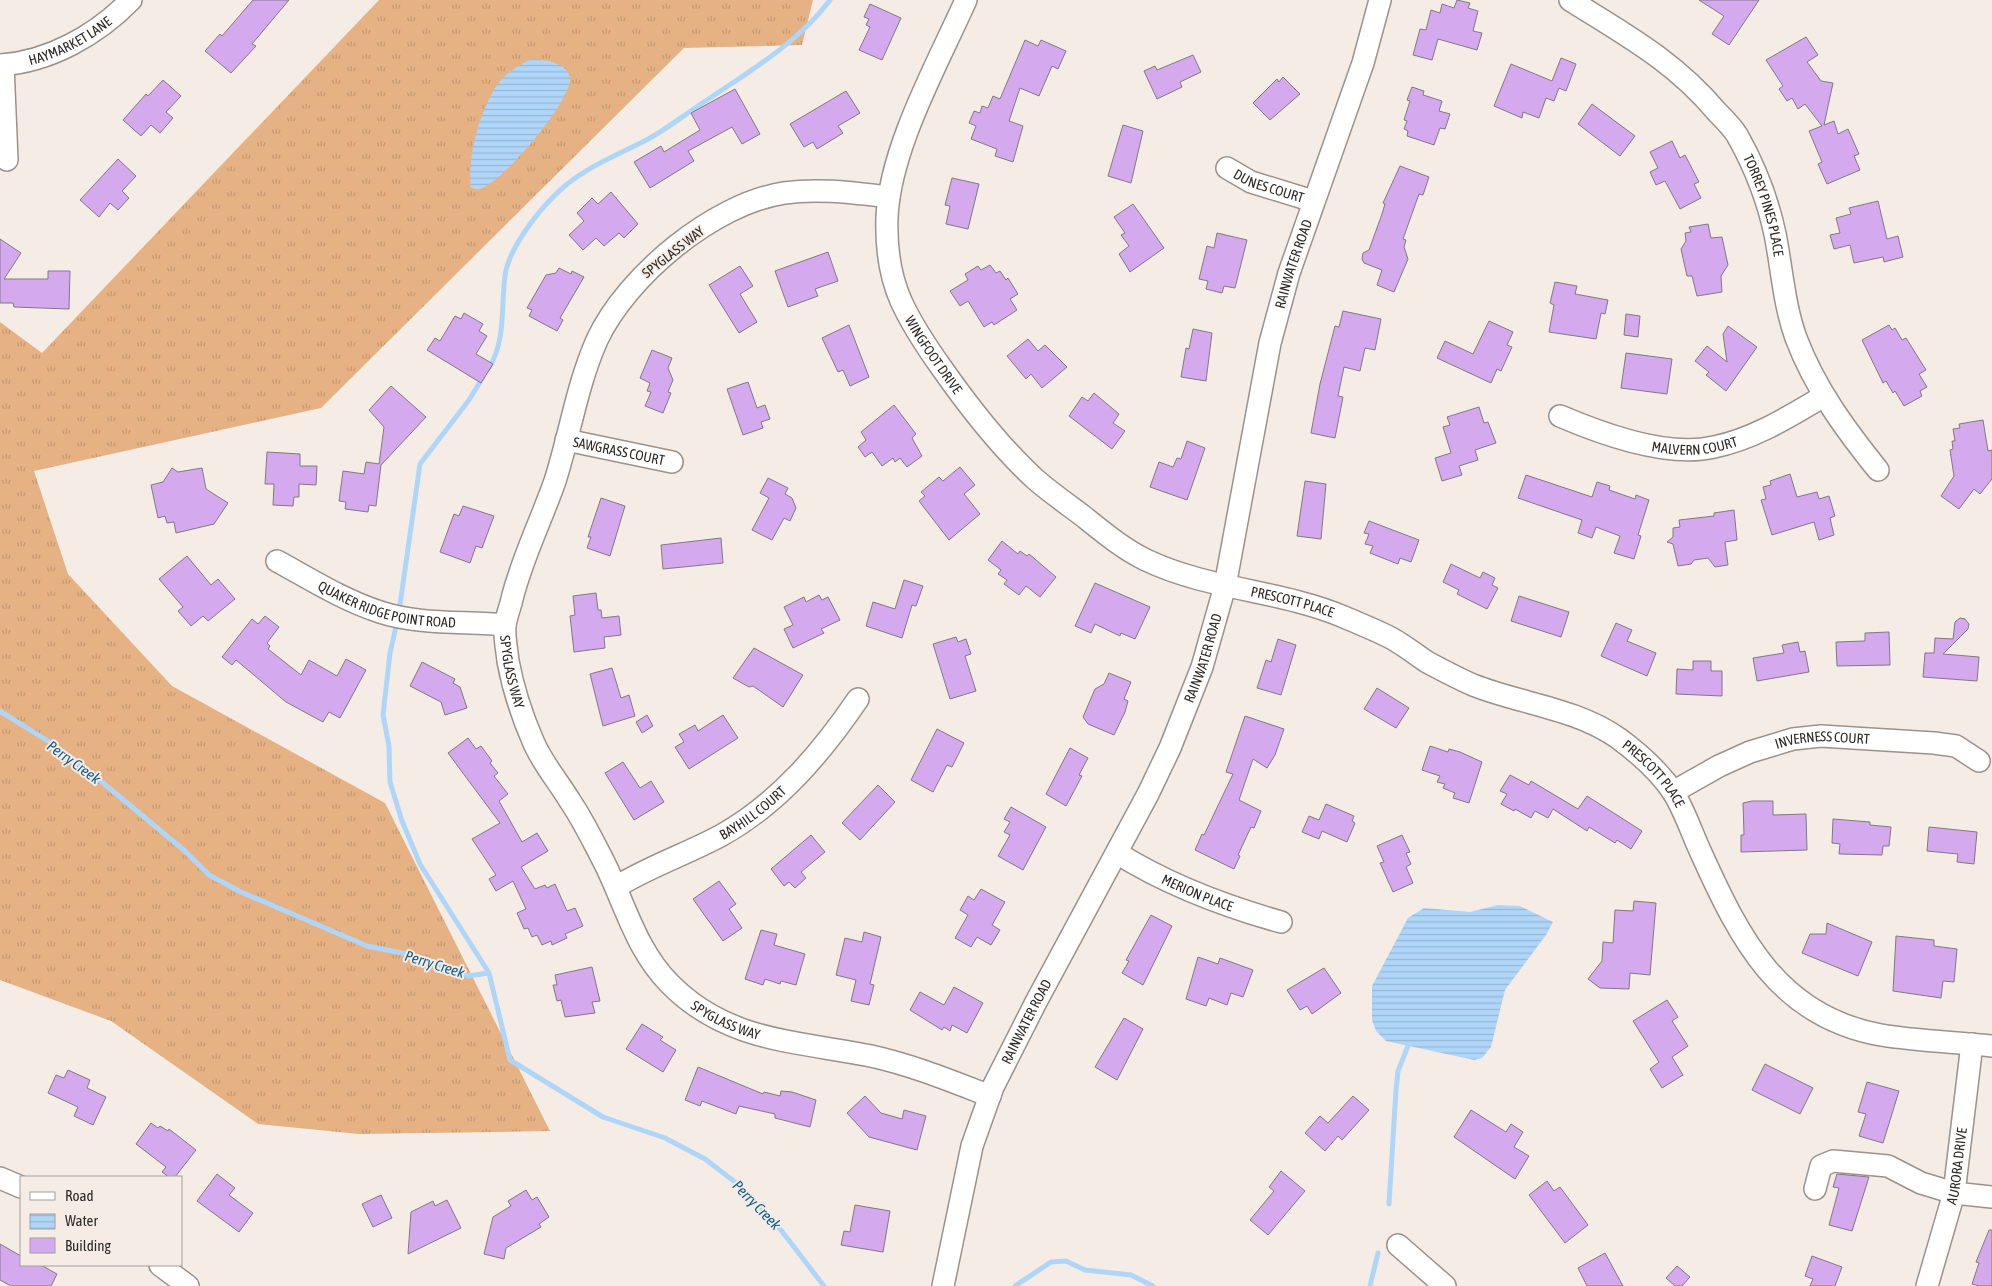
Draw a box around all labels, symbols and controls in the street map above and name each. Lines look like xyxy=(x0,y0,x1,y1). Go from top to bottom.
street label: HAYMARKET LANE xyxy=(27,13,115,68)
street label: TORREY PINES PLACE xyxy=(1740,152,1787,257)
street label: DUNES COURT xyxy=(1231,166,1306,206)
street label: RAINWATER ROAD xyxy=(1272,217,1315,310)
street label: SPYGLASS WAY xyxy=(639,222,708,281)
street label: WINGFOOT DRIVE xyxy=(902,313,965,397)
street label: MALVERN COURT xyxy=(1650,433,1740,458)
street label: SAWGRASS COURT xyxy=(572,434,666,468)
street label: QUAKER RIDGE POINT ROAD xyxy=(315,577,456,630)
street label: PRESCOTT PLACE xyxy=(1249,583,1336,620)
street label: RAINWATER ROAD xyxy=(1181,612,1225,705)
street label: SPYGLASS WAY xyxy=(497,635,528,711)
street label: INVERNESS COURT xyxy=(1773,728,1870,752)
water label: Perry Creek xyxy=(44,737,104,787)
street label: PRESCOTT PLACE xyxy=(1619,737,1688,810)
street label: BAYHILL COURT xyxy=(717,783,789,843)
street label: MERION PLACE xyxy=(1159,871,1235,915)
water label: Perry Creek xyxy=(403,947,467,981)
street label: RAINWATER ROAD xyxy=(998,976,1055,1066)
street label: SPYGLASS WAY xyxy=(688,997,763,1043)
street label: AURORA DRIVE xyxy=(1943,1127,1970,1206)
legend xyxy=(20,1176,182,1266)
water label: Perry Creek xyxy=(729,1177,785,1233)
text: Road xyxy=(65,1187,94,1204)
text: Water xyxy=(65,1212,98,1229)
text: Building xyxy=(65,1237,111,1254)

